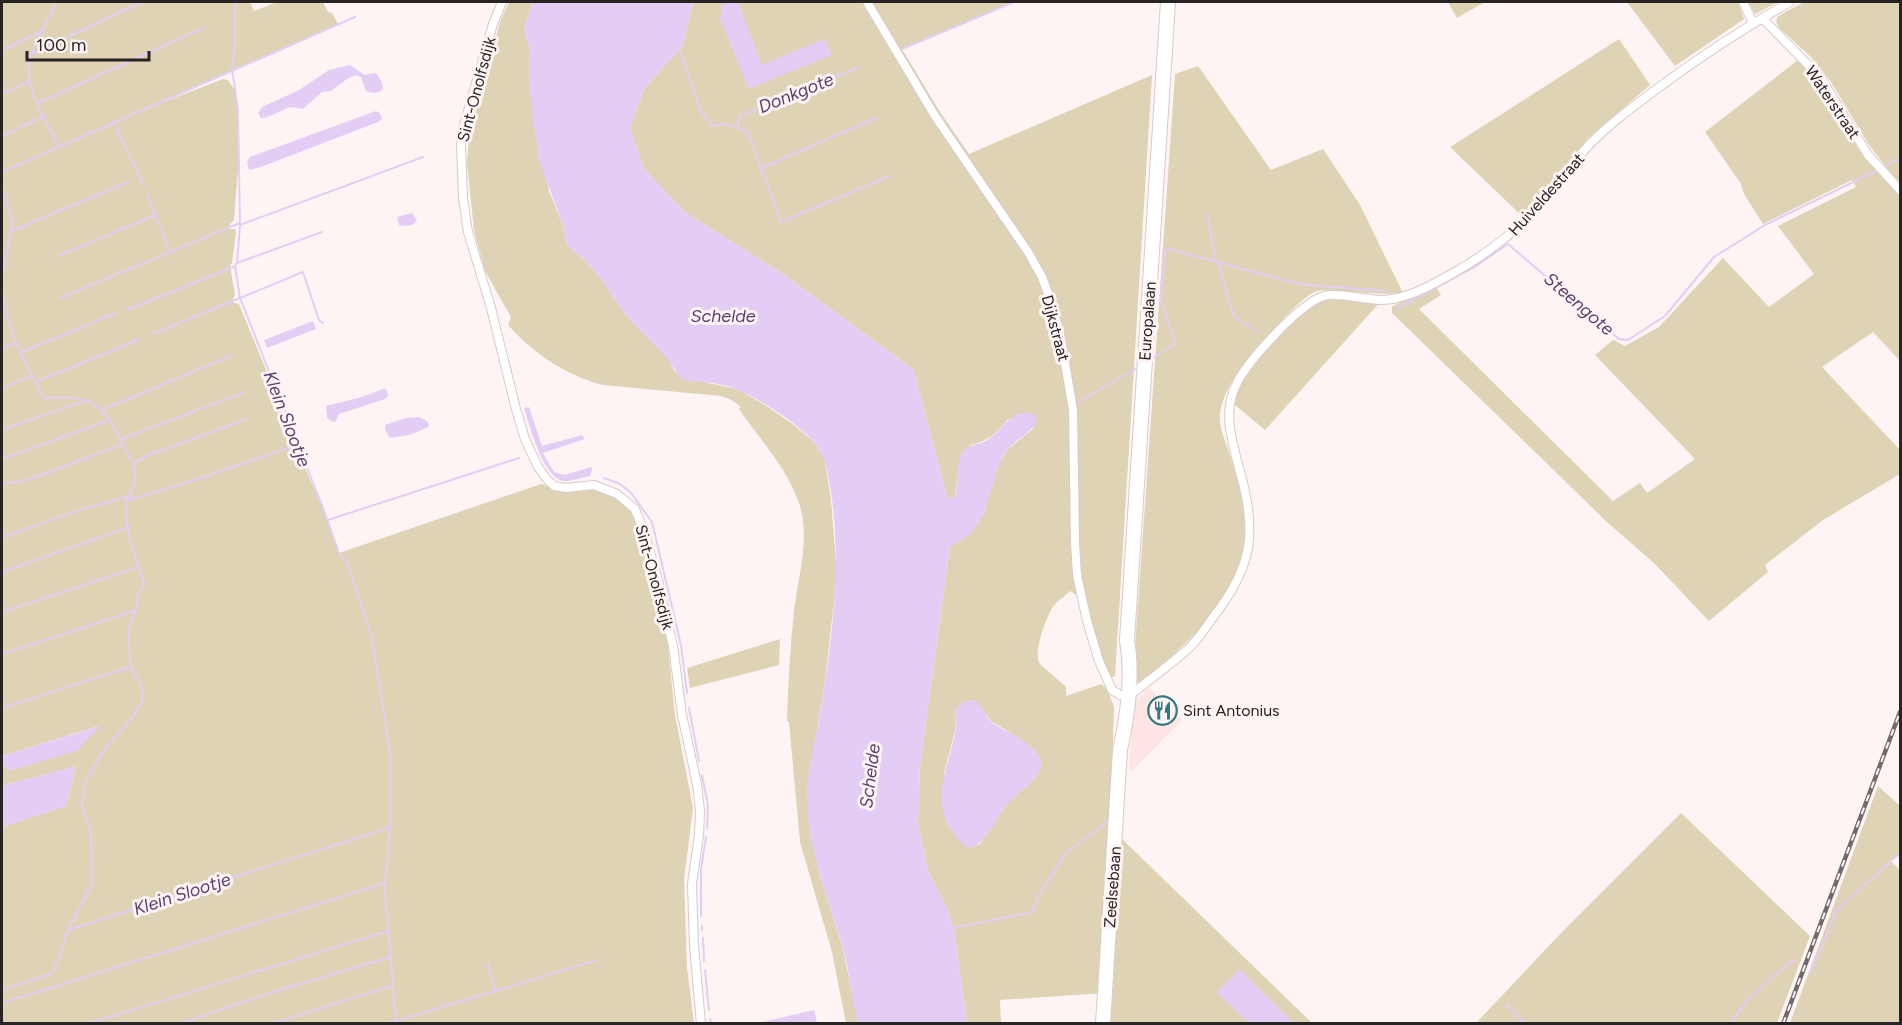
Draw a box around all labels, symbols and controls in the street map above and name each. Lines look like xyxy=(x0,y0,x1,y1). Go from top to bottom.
scale bar xyxy=(27,24,148,62)
text: 100 m xyxy=(36,34,86,56)
street label: Sint-Onolfsdijk xyxy=(453,34,500,144)
street label: Waterstraat xyxy=(1801,62,1864,143)
water label: Donkgote xyxy=(755,68,837,118)
street label: Huiveldestraat xyxy=(1504,149,1588,240)
water label: Steengote xyxy=(1540,268,1619,340)
street label: Europalaan xyxy=(1135,281,1160,361)
street label: Dijkstraat xyxy=(1038,293,1074,363)
water label: Schelde xyxy=(690,305,756,327)
water label: Klein Slootje xyxy=(259,368,315,470)
street label: Sint-Onolfsdijk xyxy=(631,523,678,632)
restaurant icon: Sint Antonius xyxy=(1146,694,1178,726)
place label: Sint Antonius xyxy=(1183,701,1280,720)
water label: Schelde xyxy=(855,742,885,810)
street label: Zeelsebaan xyxy=(1100,845,1125,929)
water label: Klein Slootje xyxy=(131,868,234,920)

